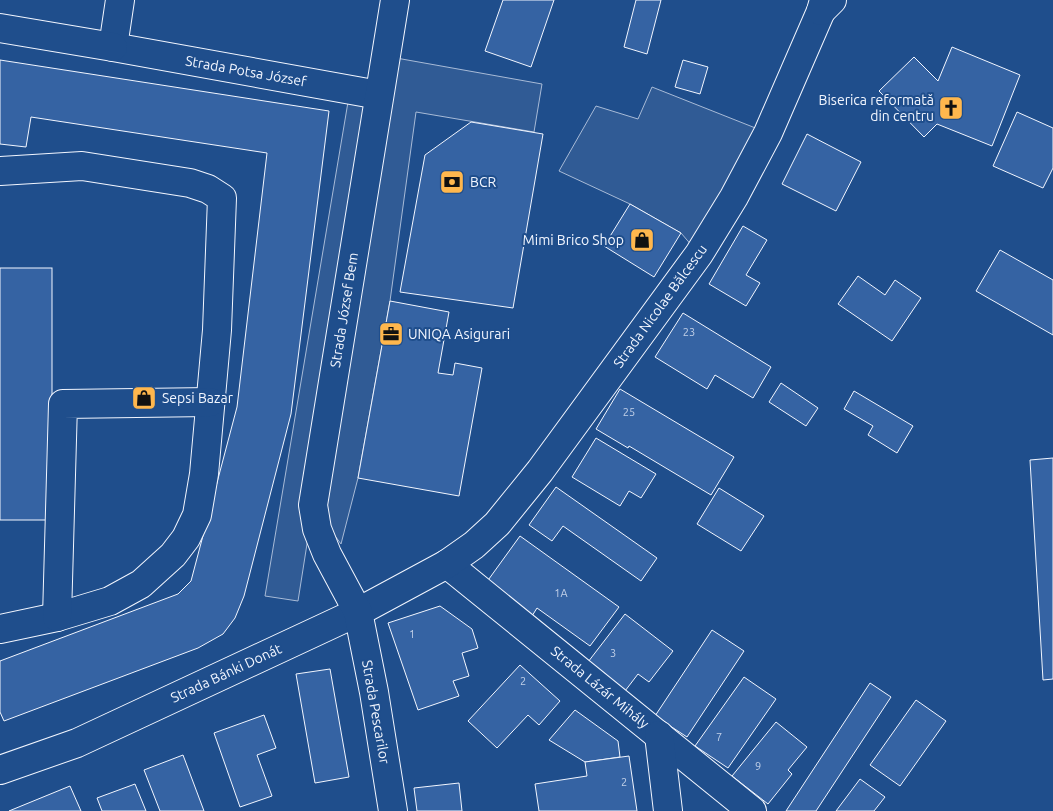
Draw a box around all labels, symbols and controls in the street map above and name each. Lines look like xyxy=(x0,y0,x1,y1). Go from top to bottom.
street label: Strada Potsa József xyxy=(184,52,309,90)
place label: Biserica reformată din centru xyxy=(819,92,934,124)
church icon: Biserica reformată din centru xyxy=(938,95,964,121)
bank icon: BCR xyxy=(439,169,465,195)
place label: BCR xyxy=(470,174,496,190)
shop icon: Mimi Brico Shop xyxy=(629,227,655,253)
place label: Mimi Brico Shop xyxy=(523,232,624,248)
street label: Strada Nicolae Bălcescu xyxy=(610,241,710,371)
street label: Strada József Bem xyxy=(327,251,361,369)
office icon: UNIQA Asigurari xyxy=(378,321,404,347)
place label: UNIQA Asigurari xyxy=(408,326,510,342)
house number: 23 xyxy=(683,326,695,338)
shop icon: Sepsi Bazar xyxy=(131,385,157,411)
place label: Sepsi Bazar xyxy=(162,390,234,406)
house number: 25 xyxy=(623,406,635,418)
house number: 1A xyxy=(554,587,569,599)
house number: 1 xyxy=(409,628,415,640)
street label: Strada Bánki Donát xyxy=(168,640,284,706)
street label: Strada Lázár Mihály xyxy=(548,643,652,732)
house number: 3 xyxy=(610,647,616,659)
street label: Strada Pescarilor xyxy=(359,659,393,766)
house number: 2 xyxy=(520,675,526,687)
house number: 7 xyxy=(716,731,722,743)
house number: 9 xyxy=(755,760,761,772)
house number: 2 xyxy=(621,776,627,788)

